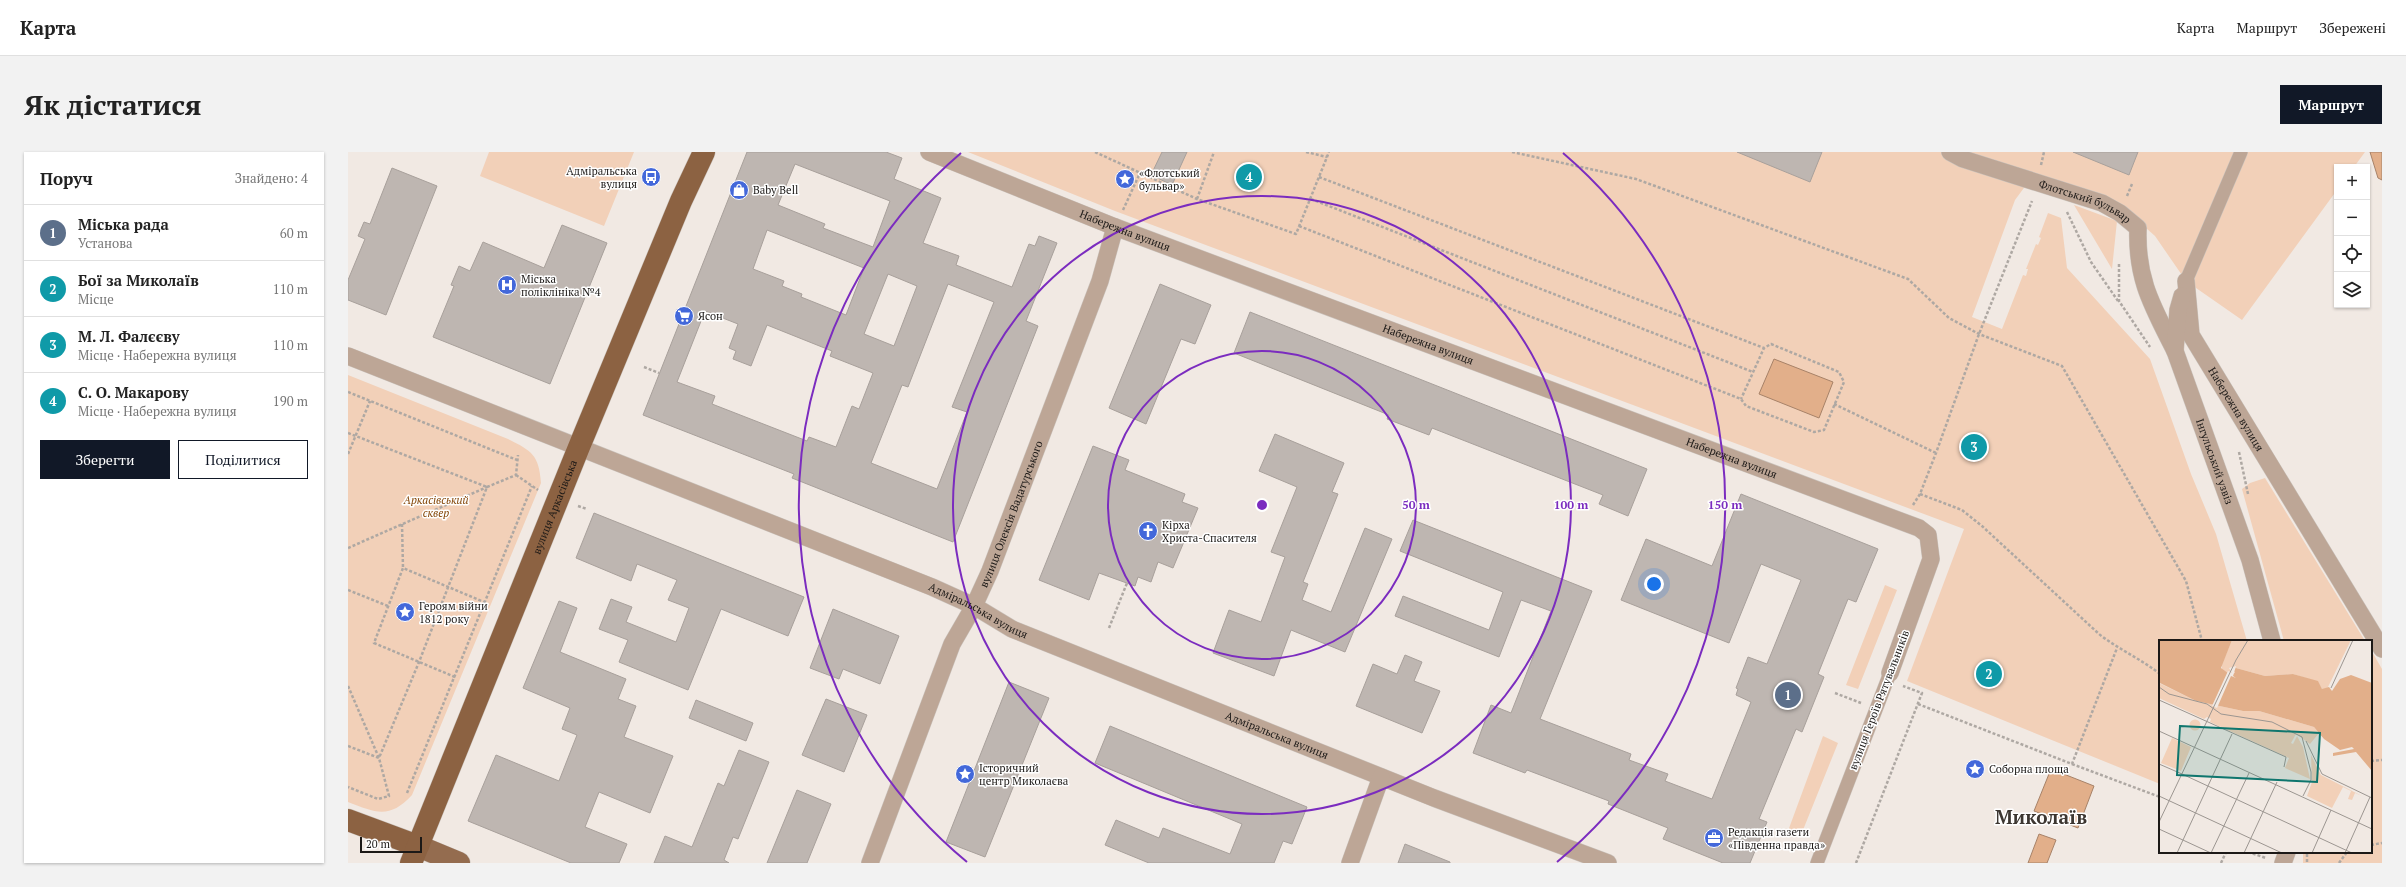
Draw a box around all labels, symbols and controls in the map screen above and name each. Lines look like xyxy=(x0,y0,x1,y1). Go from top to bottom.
text: Карта xyxy=(20,15,76,40)
text: Карта xyxy=(2177,18,2215,37)
text: Маршрут xyxy=(2237,18,2297,37)
text: Збережені xyxy=(2319,18,2386,37)
button: Маршрут xyxy=(2280,85,2382,124)
text: Як дістатися xyxy=(24,86,201,123)
pin: 4 xyxy=(1236,162,1262,192)
place label: Адміральська вулиця xyxy=(566,164,637,191)
map controls xyxy=(2334,164,2370,308)
button: + xyxy=(2334,164,2370,200)
bus stop icon: Адміральська вулиця xyxy=(640,166,662,188)
place label: «Флотський бульвар» xyxy=(1139,166,1200,193)
text: Поруч xyxy=(40,167,93,190)
place icon: «Флотський бульвар» xyxy=(1114,168,1136,190)
text: Знайдено: 4 xyxy=(235,169,308,187)
street label: Флотський бульвар xyxy=(2037,176,2134,226)
shop icon: Baby Bell xyxy=(728,179,750,201)
place label: Baby Bell xyxy=(753,183,798,197)
button: − xyxy=(2334,200,2370,236)
street label: Набережна вулиця xyxy=(1078,206,1172,254)
text: Міська рада xyxy=(78,214,169,234)
text: 1 xyxy=(49,224,57,242)
text: 60 m xyxy=(280,224,308,242)
text: Установа xyxy=(78,234,133,252)
button: locate xyxy=(2334,236,2370,272)
text: Бої за Миколаїв xyxy=(78,270,199,290)
place label: Міська поліклініка №4 xyxy=(521,272,601,299)
button: layers xyxy=(2334,272,2370,308)
hospital icon: Міська поліклініка №4 xyxy=(496,274,518,296)
text: 2 xyxy=(49,280,57,298)
text: 110 m xyxy=(273,280,308,298)
text: Місце xyxy=(78,290,114,308)
supermarket icon: Ясон xyxy=(673,305,695,327)
place label: Ясон xyxy=(698,309,723,323)
street label: Набережна вулиця xyxy=(1381,321,1476,368)
text: М. Л. Фалєєву xyxy=(78,326,180,346)
text: 3 xyxy=(49,336,57,354)
text: 110 m xyxy=(273,336,308,354)
text: Місце · Набережна вулиця xyxy=(78,346,237,364)
street label: Набережна вулиця xyxy=(2205,364,2267,454)
text: С. О. Макарову xyxy=(78,382,189,402)
text: 4 xyxy=(49,392,57,410)
text: 190 m xyxy=(273,392,308,410)
text: Місце · Набережна вулиця xyxy=(78,402,237,420)
street label: Інгульський узвіз xyxy=(2193,417,2236,506)
pin: 3 xyxy=(1961,432,1987,462)
street label: Набережна вулиця xyxy=(1684,434,1779,481)
street label: вулиця Олексія Вадатурського xyxy=(976,439,1046,590)
button: Зберегти xyxy=(40,440,170,479)
button: Поділитися xyxy=(178,440,308,479)
street label: вулиця Аркасівська xyxy=(529,457,580,556)
park label: Аркасівський сквер xyxy=(402,493,469,520)
text: 50 m xyxy=(1402,497,1430,512)
text: 100 m xyxy=(1554,497,1588,512)
text: 150 m xyxy=(1708,497,1742,512)
centre of rings xyxy=(1255,498,1269,512)
place label: Кірха Христа-Спасителя xyxy=(1162,518,1257,545)
church icon: Кірха Христа-Спасителя xyxy=(1137,520,1159,542)
your location xyxy=(1644,574,1664,594)
street label: Адміральська вулиця xyxy=(926,579,1030,642)
place label: Героям війни 1812 року xyxy=(419,599,488,626)
place icon: Героям війни 1812 року xyxy=(394,601,416,623)
street label: вулиця Героїв Рятувальників xyxy=(1846,628,1912,772)
inset map xyxy=(2159,640,2372,853)
pin: 2 xyxy=(1976,659,2002,689)
pin: 1 xyxy=(1775,680,1801,710)
street label: Адміральська вулиця xyxy=(1223,708,1331,762)
place icon: Соборна площа xyxy=(1964,758,1986,780)
place label: Історичний центр Миколаєва xyxy=(979,761,1069,788)
place label: Соборна площа xyxy=(1989,762,2069,776)
place icon: Історичний центр Миколаєва xyxy=(954,763,976,785)
district label: Миколаїв xyxy=(1995,804,2087,829)
place label: Редакція газети «Південна правда» xyxy=(1728,825,1825,852)
office icon: Редакція газети «Південна правда» xyxy=(1703,827,1725,849)
scale bar xyxy=(360,835,422,854)
text: 20 m xyxy=(366,837,390,851)

